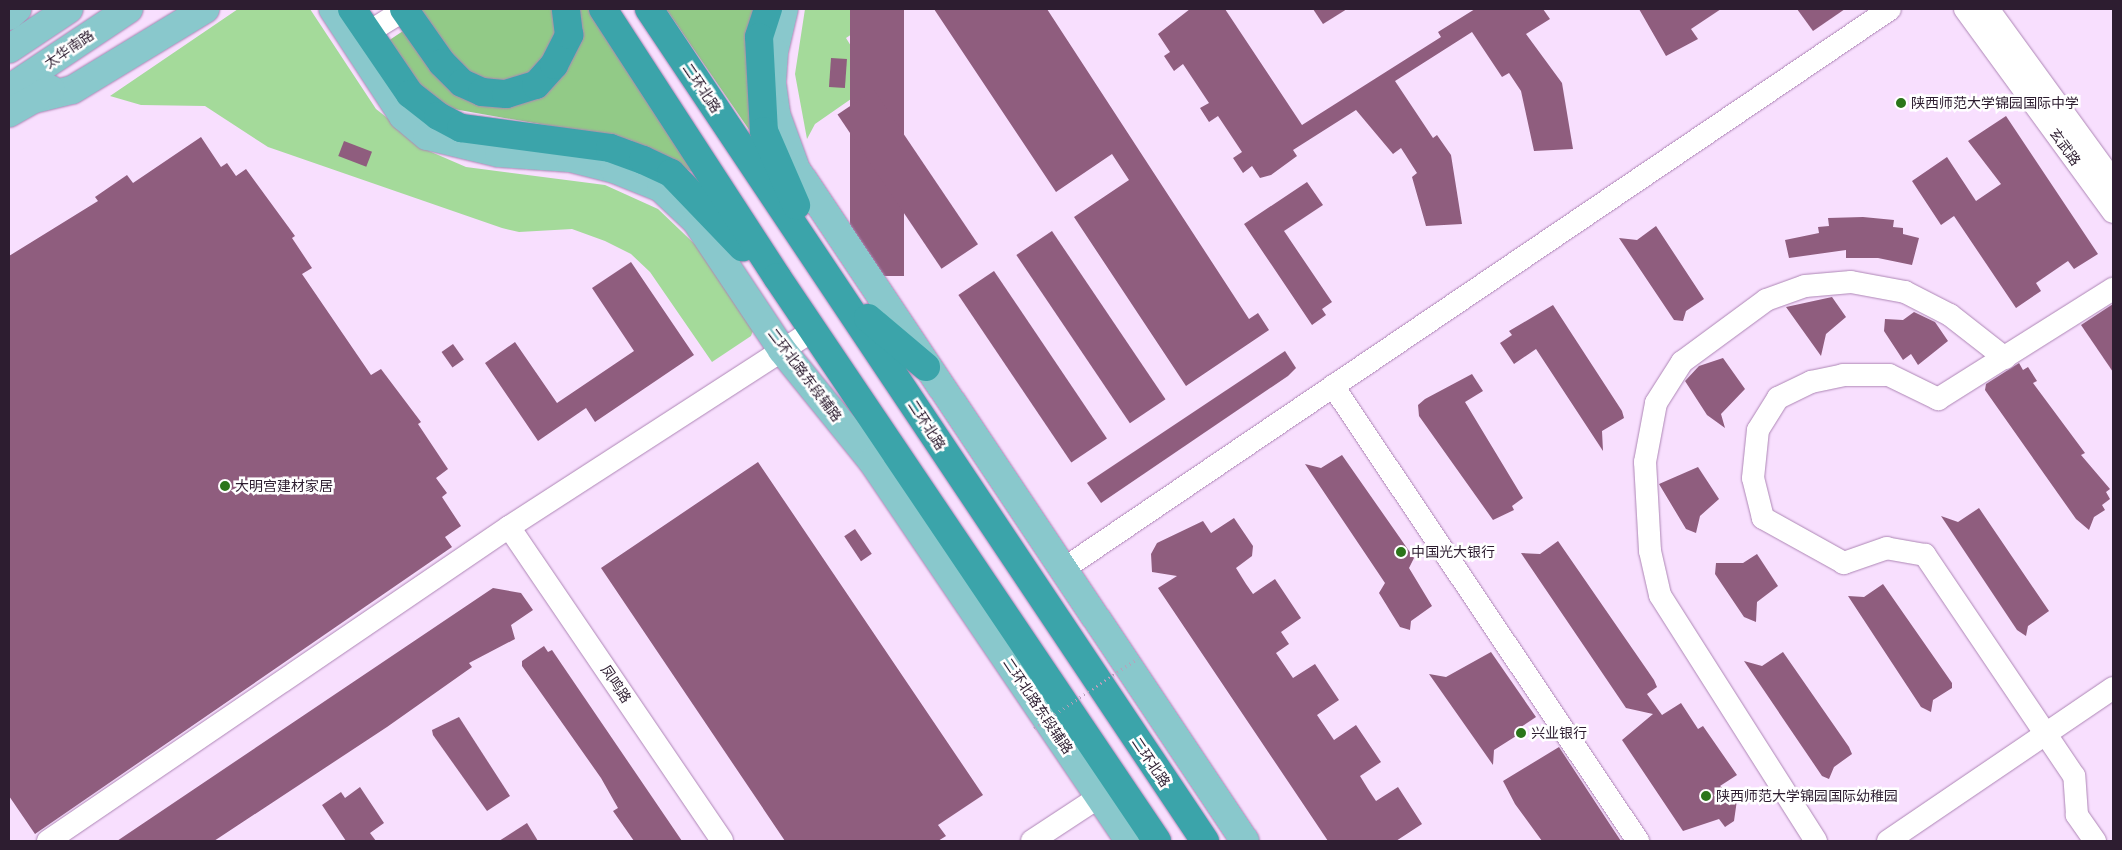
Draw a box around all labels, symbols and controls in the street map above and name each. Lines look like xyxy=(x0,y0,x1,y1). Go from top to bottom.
street label: 太华南路 xyxy=(41,26,97,72)
street label: 二环北路 xyxy=(679,60,725,116)
place label: 陕西师范大学锦园国际中学 xyxy=(1911,95,2079,111)
marker: 陕西师范大学锦园国际中学 xyxy=(1895,97,1907,109)
street label: 玄武路 xyxy=(2046,125,2084,169)
street label: 二环北路东段辅路 xyxy=(765,325,845,425)
street label: 二环北路 xyxy=(905,397,949,453)
place label: 大明宫建材家居 xyxy=(235,478,333,494)
marker: 大明宫建材家居 xyxy=(219,480,231,492)
place label: 中国光大银行 xyxy=(1411,544,1495,560)
marker: 中国光大银行 xyxy=(1395,546,1407,558)
street label: 二环北路东段辅路 xyxy=(1000,655,1076,757)
street label: 凤鸣路 xyxy=(597,662,635,706)
place label: 兴业银行 xyxy=(1531,725,1587,741)
marker: 兴业银行 xyxy=(1515,727,1527,739)
street label: 二环北路 xyxy=(1128,734,1174,790)
place label: 陕西师范大学锦园国际幼稚园 xyxy=(1716,788,1898,804)
marker: 陕西师范大学锦园国际幼稚园 xyxy=(1700,790,1712,802)

